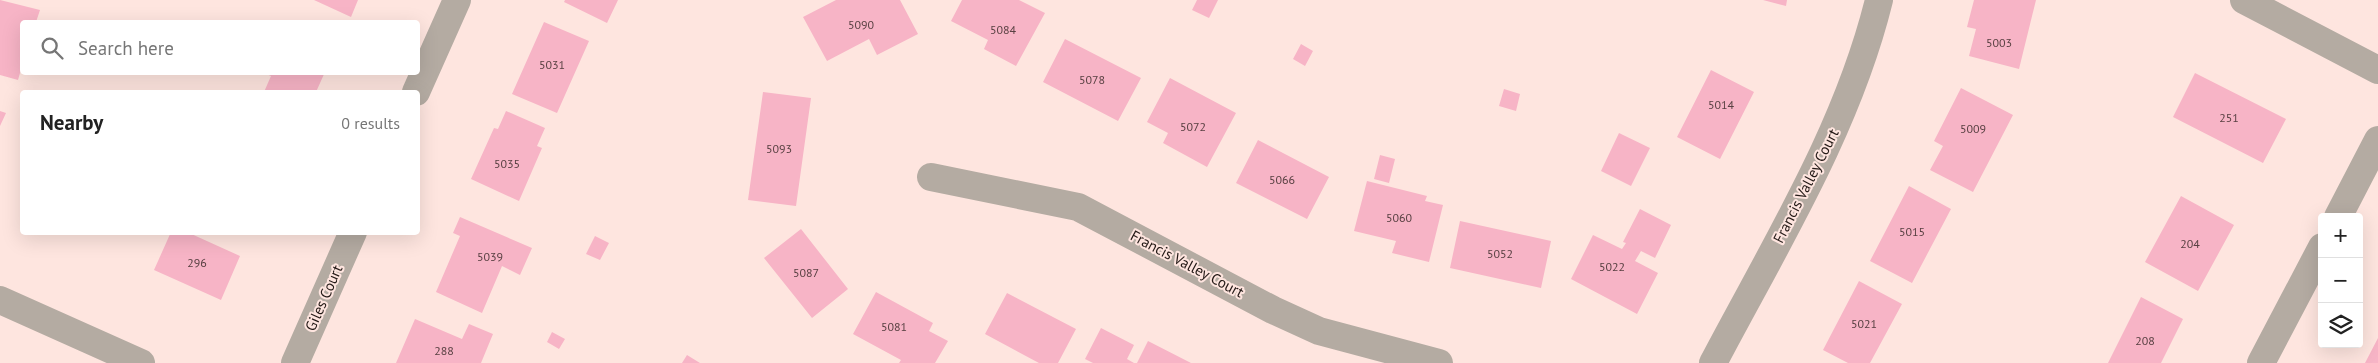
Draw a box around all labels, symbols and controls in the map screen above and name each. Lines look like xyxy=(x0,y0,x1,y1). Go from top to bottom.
house number: 5090 xyxy=(848,17,875,32)
search box xyxy=(20,20,420,75)
house number: 5084 xyxy=(990,22,1017,37)
icon: search xyxy=(38,34,66,62)
house number: 5003 xyxy=(1986,35,2012,50)
text: Search here xyxy=(78,36,174,60)
house number: 5031 xyxy=(539,57,565,72)
house number: 5078 xyxy=(1079,72,1105,87)
house number: 5014 xyxy=(1708,97,1735,112)
text: Nearby xyxy=(40,109,103,136)
house number: 251 xyxy=(2219,110,2239,125)
text: 0 results xyxy=(341,113,400,133)
house number: 5072 xyxy=(1180,119,1206,134)
house number: 5009 xyxy=(1960,121,1986,136)
street label: Francis Valley Court xyxy=(1769,125,1843,246)
house number: 5093 xyxy=(766,141,792,156)
house number: 5035 xyxy=(494,156,520,171)
house number: 5066 xyxy=(1269,172,1295,187)
house number: 5060 xyxy=(1386,210,1413,225)
map controls xyxy=(2318,213,2363,348)
button: + xyxy=(2318,213,2363,258)
house number: 5015 xyxy=(1899,224,1925,239)
street label: Francis Valley Court xyxy=(1127,226,1247,301)
house number: 204 xyxy=(2180,236,2200,251)
house number: 5052 xyxy=(1487,246,1513,261)
house number: 5039 xyxy=(477,249,503,264)
house number: 296 xyxy=(187,255,207,270)
button: − xyxy=(2318,258,2363,303)
house number: 5022 xyxy=(1599,259,1625,274)
street label: Giles Court xyxy=(301,262,347,334)
house number: 5087 xyxy=(793,265,819,280)
button: layers xyxy=(2318,303,2363,348)
house number: 5021 xyxy=(1851,316,1877,331)
house number: 5081 xyxy=(881,319,907,334)
house number: 208 xyxy=(2135,333,2155,348)
house number: 288 xyxy=(434,343,454,358)

